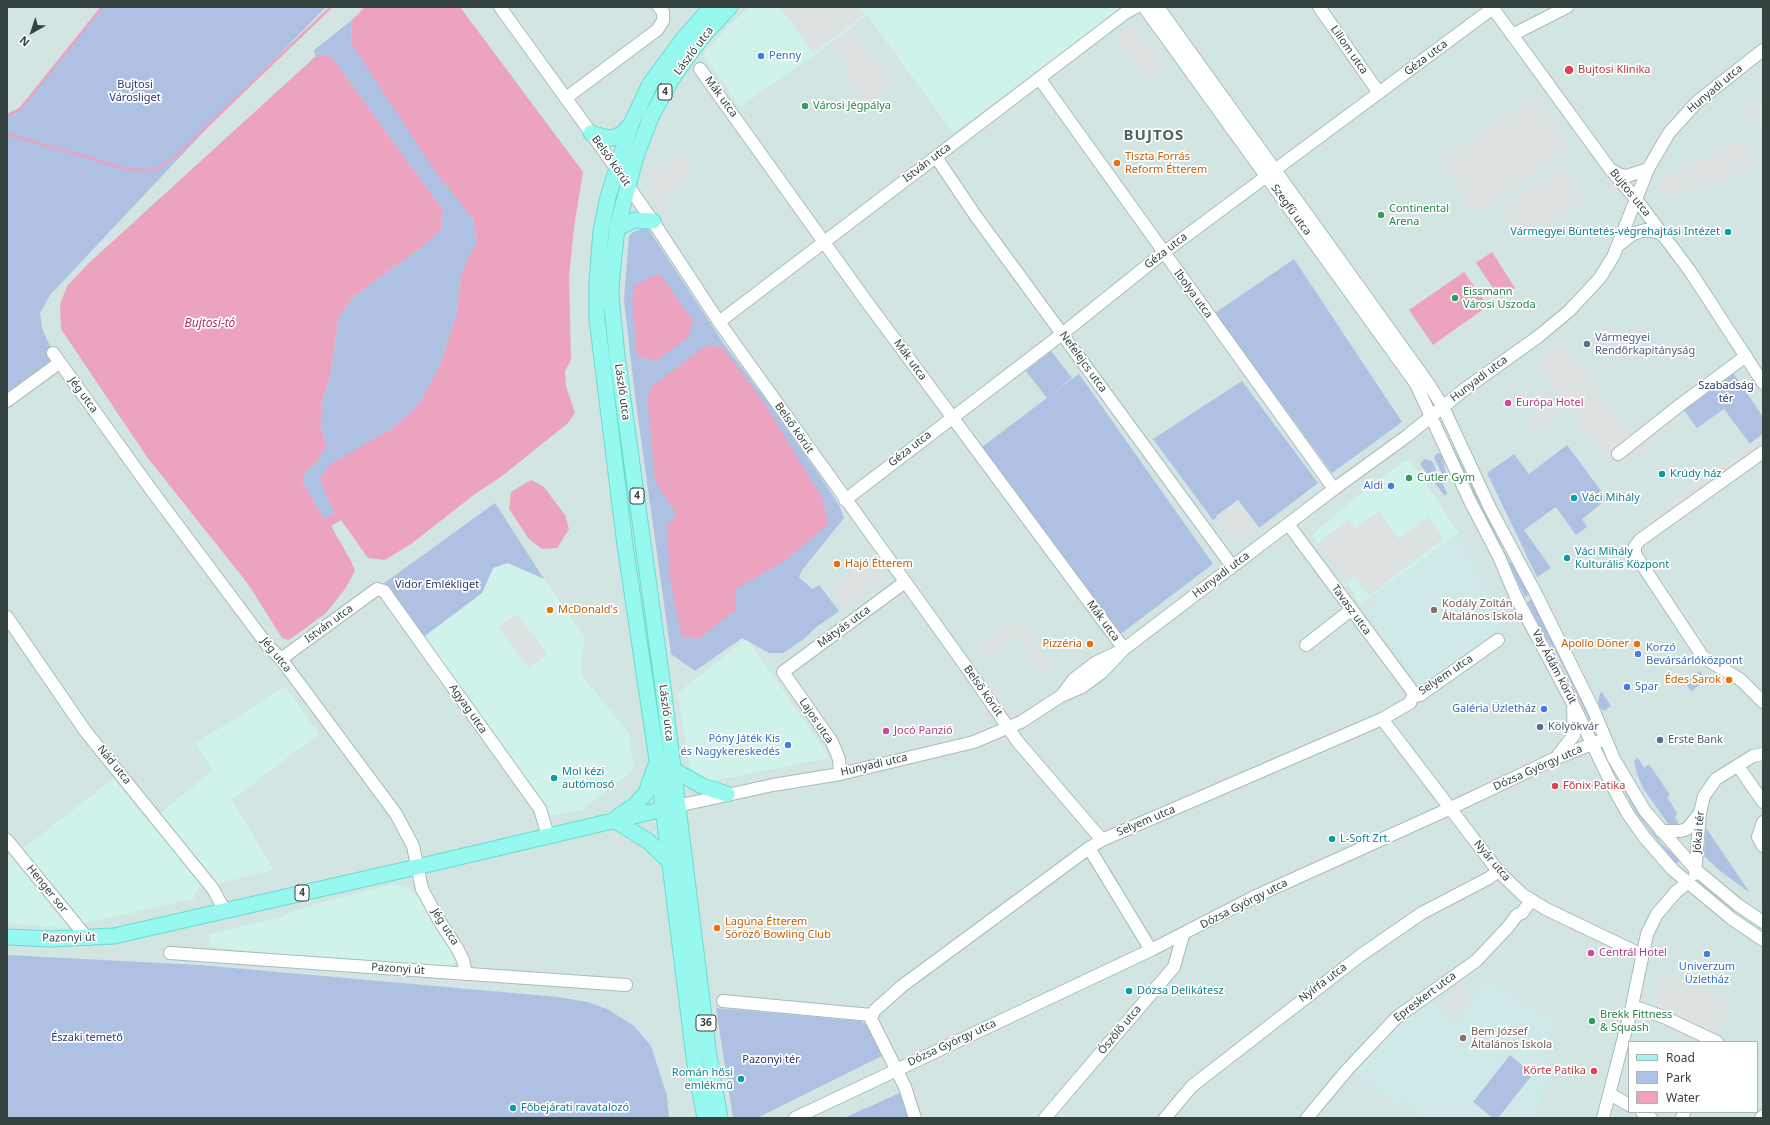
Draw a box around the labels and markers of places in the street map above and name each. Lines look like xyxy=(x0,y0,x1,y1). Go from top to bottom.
place label: Penny xyxy=(769,49,801,63)
marker: Penny xyxy=(756,51,766,61)
place label: Bujtosi Klinika xyxy=(1578,63,1651,77)
marker: Bujtosi Klinika xyxy=(1563,64,1575,76)
place label: Városi Jégpálya xyxy=(813,99,891,113)
marker: Városi Jégpálya xyxy=(800,101,810,111)
place label: Tiszta Forrás Reform Étterem xyxy=(1125,150,1207,176)
marker: Tiszta Forrás Reform Étterem xyxy=(1112,158,1122,168)
place label: Continental Arena xyxy=(1389,202,1449,228)
marker: Continental Arena xyxy=(1376,210,1386,220)
place label: Vármegyei Büntetés-végrehajtási Intézet xyxy=(1510,225,1720,239)
marker: Vármegyei Büntetés-végrehajtási Intézet xyxy=(1723,227,1733,237)
place label: Eissmann Városi Uszoda xyxy=(1463,285,1536,311)
marker: Eissmann Városi Uszoda xyxy=(1450,293,1460,303)
place label: Vármegyei Rendőrkapitányság xyxy=(1595,331,1695,357)
marker: Vármegyei Rendőrkapitányság xyxy=(1582,339,1592,349)
place label: Európa Hotel xyxy=(1516,396,1584,410)
marker: Európa Hotel xyxy=(1503,398,1513,408)
place label: Krúdy ház xyxy=(1670,467,1722,481)
marker: Krúdy ház xyxy=(1657,469,1667,479)
place label: Cutler Gym xyxy=(1417,471,1475,485)
marker: Cutler Gym xyxy=(1404,473,1414,483)
place label: Aldi xyxy=(1364,479,1383,493)
marker: Aldi xyxy=(1386,481,1396,491)
place label: Váci Mihály xyxy=(1582,491,1640,505)
marker: Váci Mihály xyxy=(1569,493,1579,503)
place label: Váci Mihály Kulturális Központ xyxy=(1575,545,1669,571)
marker: Váci Mihály Kulturális Központ xyxy=(1562,553,1572,563)
place label: Hajó Étterem xyxy=(845,557,913,571)
marker: Hajó Étterem xyxy=(832,559,842,569)
place label: Kodály Zoltán Általános Iskola xyxy=(1442,597,1523,623)
place label: McDonald's xyxy=(558,603,618,617)
marker: McDonald's xyxy=(545,605,555,615)
marker: Kodály Zoltán Általános Iskola xyxy=(1429,605,1439,615)
place label: Pizzéria xyxy=(1042,637,1082,651)
place label: Apollo Döner xyxy=(1561,637,1629,651)
marker: Pizzéria xyxy=(1085,639,1095,649)
marker: Apollo Döner xyxy=(1632,639,1642,649)
place label: Korzó Bevársárlóközpont xyxy=(1646,641,1743,667)
marker: Korzó Bevársárlóközpont xyxy=(1633,649,1643,659)
place label: Édes Sarok xyxy=(1665,673,1721,687)
marker: Édes Sarok xyxy=(1724,675,1734,685)
place label: Spar xyxy=(1635,680,1659,694)
marker: Spar xyxy=(1622,682,1632,692)
place label: Galéria Üzletház xyxy=(1452,702,1536,716)
marker: Galéria Üzletház xyxy=(1539,704,1549,714)
place label: Kölyökvár xyxy=(1548,720,1599,734)
marker: Kölyökvár xyxy=(1535,722,1545,732)
place label: Jocó Panzió xyxy=(894,724,953,738)
marker: Jocó Panzió xyxy=(881,726,891,736)
place label: Póny Játék Kis és Nagykereskedés xyxy=(681,732,780,758)
place label: Erste Bank xyxy=(1668,733,1723,747)
marker: Erste Bank xyxy=(1655,735,1665,745)
marker: Póny Játék Kis és Nagykereskedés xyxy=(783,740,793,750)
place label: Mol kézi autómosó xyxy=(562,765,614,791)
marker: Mol kézi autómosó xyxy=(549,773,559,783)
place label: Főnix Patika xyxy=(1563,779,1625,793)
marker: Főnix Patika xyxy=(1550,781,1560,791)
place label: L-Soft Zrt. xyxy=(1340,832,1390,846)
marker: L-Soft Zrt. xyxy=(1327,834,1337,844)
place label: Lagúna Étterem Söröző Bowling Club xyxy=(725,915,831,941)
marker: Lagúna Étterem Söröző Bowling Club xyxy=(712,923,722,933)
place label: Centrál Hotel xyxy=(1599,946,1667,960)
marker: Centrál Hotel xyxy=(1586,948,1596,958)
marker: Univerzum Üzletház xyxy=(1702,949,1712,959)
place label: Univerzum Üzletház xyxy=(1679,960,1735,986)
place label: Dózsa Delikátesz xyxy=(1137,984,1224,998)
marker: Dózsa Delikátesz xyxy=(1124,986,1134,996)
place label: Brekk Fittness & Squash xyxy=(1600,1008,1672,1034)
marker: Brekk Fittness & Squash xyxy=(1587,1016,1597,1026)
place label: Bem József Általános Iskola xyxy=(1471,1025,1552,1051)
marker: Bem József Általános Iskola xyxy=(1458,1033,1468,1043)
place label: Körte Patika xyxy=(1523,1064,1586,1078)
place label: Román hősi emlékmű xyxy=(672,1066,733,1092)
marker: Körte Patika xyxy=(1589,1066,1599,1076)
marker: Román hősi emlékmű xyxy=(736,1074,746,1084)
place label: Főbejárati ravatalozó xyxy=(521,1101,629,1115)
marker: Főbejárati ravatalozó xyxy=(508,1103,518,1113)

